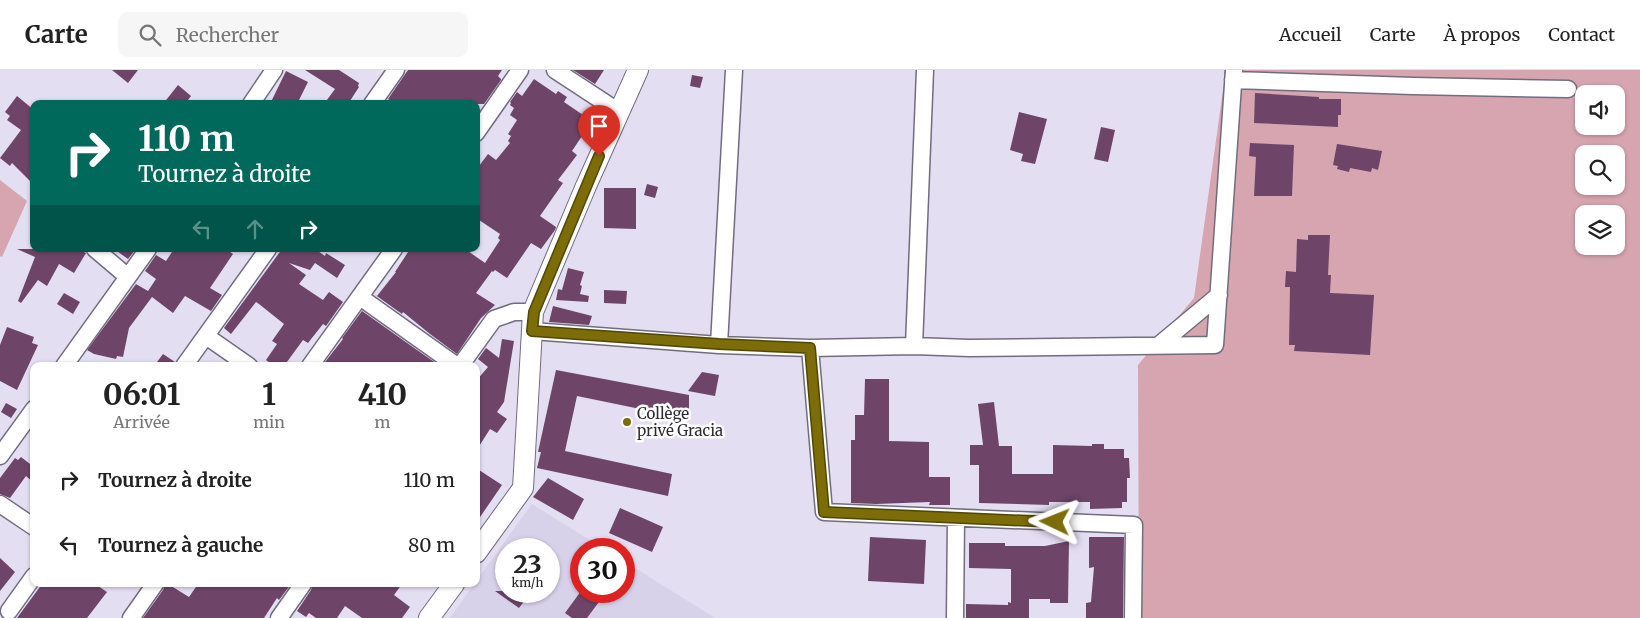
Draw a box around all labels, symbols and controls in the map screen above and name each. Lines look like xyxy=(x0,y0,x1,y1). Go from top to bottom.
search box xyxy=(118,12,468,57)
text: Carte xyxy=(25,19,88,50)
icon: search xyxy=(136,21,164,49)
text: Rechercher xyxy=(176,23,279,47)
text: Accueil xyxy=(1279,23,1342,46)
text: Carte xyxy=(1370,23,1415,46)
text: À propos xyxy=(1443,23,1520,46)
text: Contact xyxy=(1548,23,1615,46)
map controls xyxy=(1575,85,1625,255)
button: sound xyxy=(1575,85,1625,135)
pin xyxy=(578,105,620,156)
icon: arrive xyxy=(585,112,613,140)
text: 110 m xyxy=(138,117,235,161)
icon: right xyxy=(55,120,120,185)
button: search xyxy=(1575,145,1625,195)
text: Tournez à droite xyxy=(138,160,311,188)
button: layers xyxy=(1575,205,1625,255)
icon: left xyxy=(188,215,216,243)
icon: ahead xyxy=(241,215,269,243)
icon: right xyxy=(294,215,322,243)
text: 06:01 xyxy=(103,375,180,413)
text: 1 xyxy=(262,375,276,413)
text: 410 xyxy=(358,375,407,413)
place label: Collège privé Gracia xyxy=(637,404,723,440)
text: Arrivée xyxy=(113,412,170,432)
text: min xyxy=(253,412,285,432)
text: m xyxy=(374,412,390,432)
marker: Collège privé Gracia xyxy=(621,416,633,428)
icon: right xyxy=(55,466,83,494)
text: Tournez à droite xyxy=(98,468,252,492)
text: 110 m xyxy=(404,468,455,492)
position arrow xyxy=(1028,495,1080,547)
icon: left xyxy=(55,531,83,559)
text: Tournez à gauche xyxy=(98,533,263,557)
text: 80 m xyxy=(408,533,455,557)
speed limit sign: 30 xyxy=(570,538,635,603)
text: 23 xyxy=(513,548,542,580)
text: km/h xyxy=(512,575,543,590)

